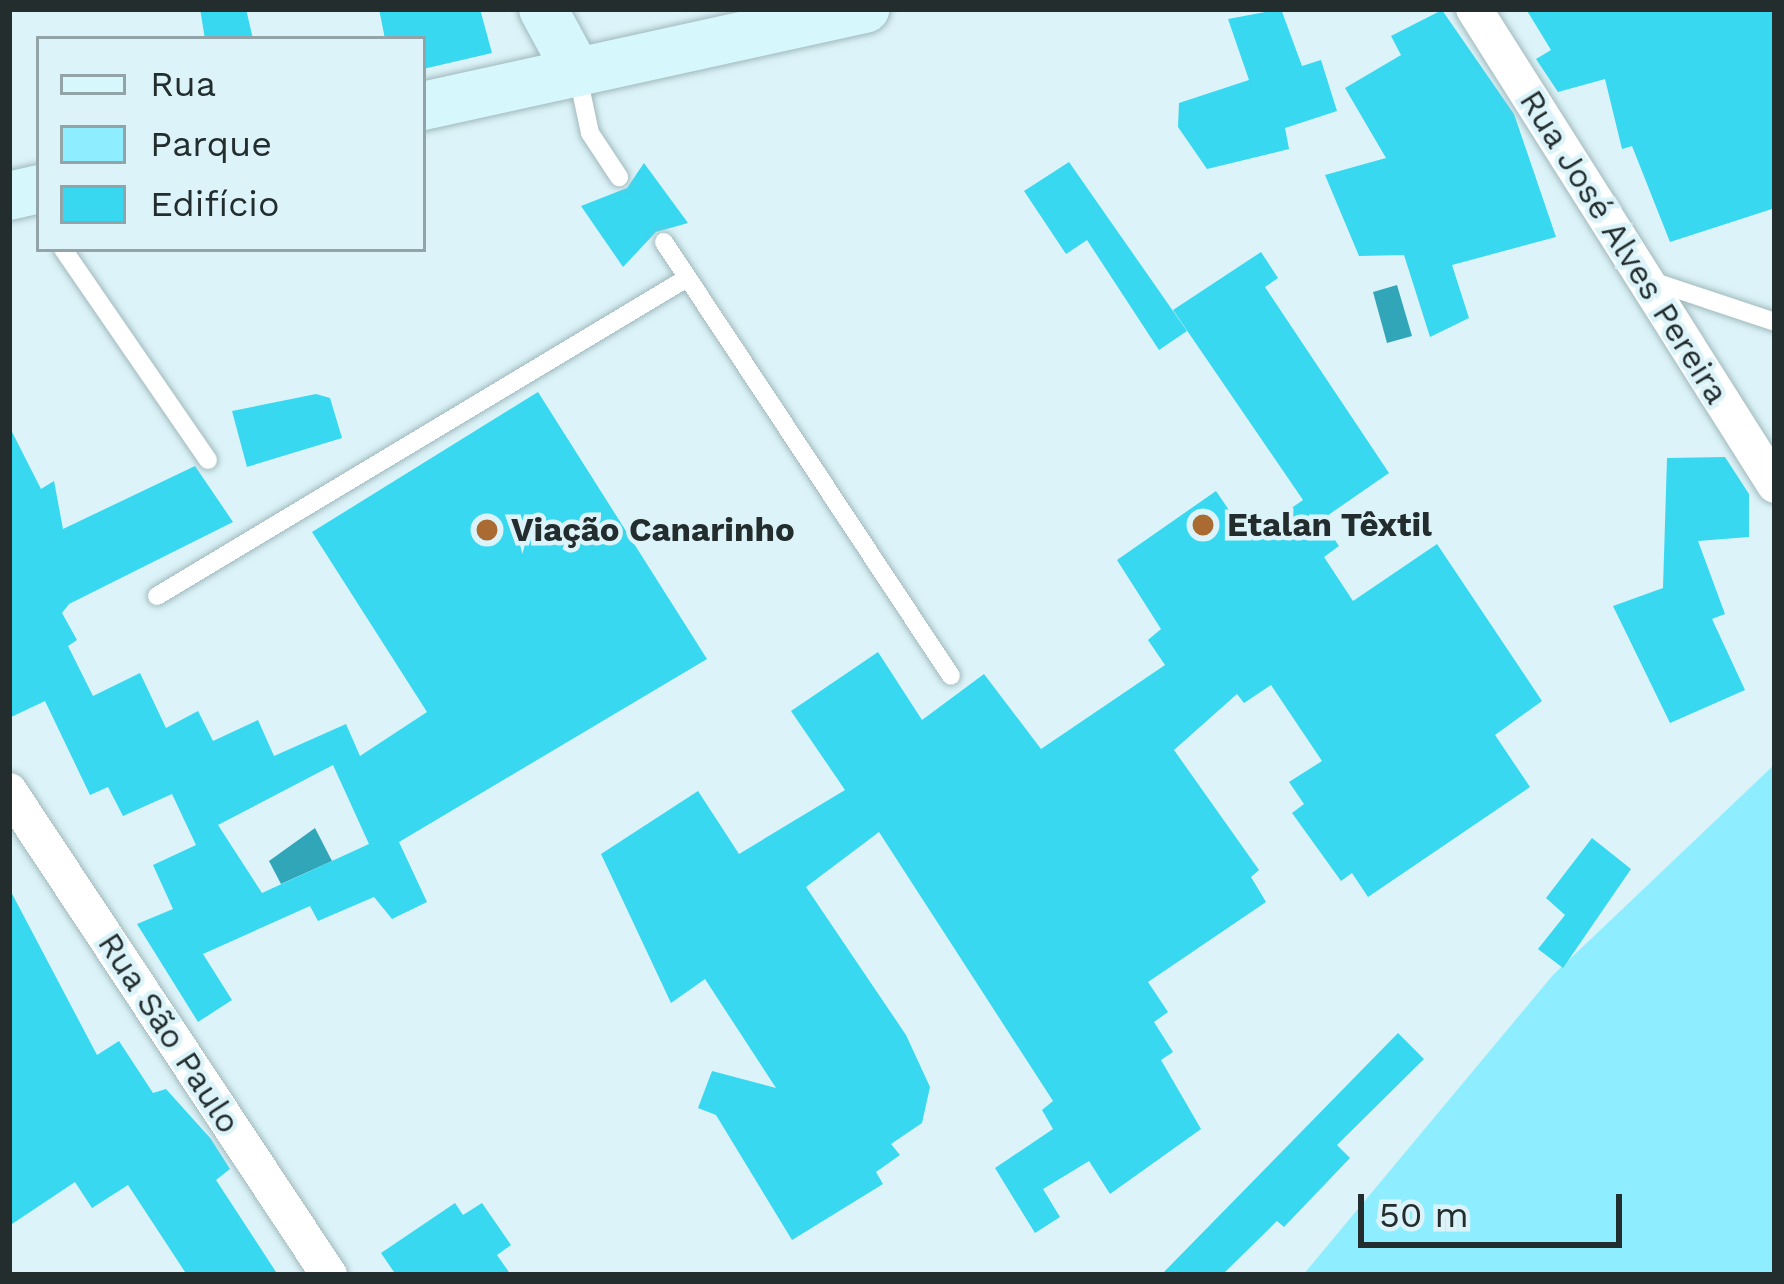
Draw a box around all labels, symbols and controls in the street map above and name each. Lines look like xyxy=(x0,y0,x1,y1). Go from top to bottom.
legend xyxy=(36,36,426,252)
text: Rua xyxy=(150,63,216,105)
street label: Rua José Alves Pereira xyxy=(1510,82,1738,412)
text: Parque xyxy=(150,123,272,165)
text: Edifício xyxy=(150,183,280,225)
place label: Etalan Têxtil xyxy=(1227,505,1432,545)
place label: Viação Canarinho xyxy=(511,510,795,550)
marker: Etalan Têxtil xyxy=(1190,512,1216,538)
marker: Viação Canarinho xyxy=(474,517,500,543)
street label: Rua São Paulo xyxy=(89,925,249,1141)
scale bar xyxy=(1364,1170,1628,1244)
text: 50 m xyxy=(1379,1194,1469,1236)

